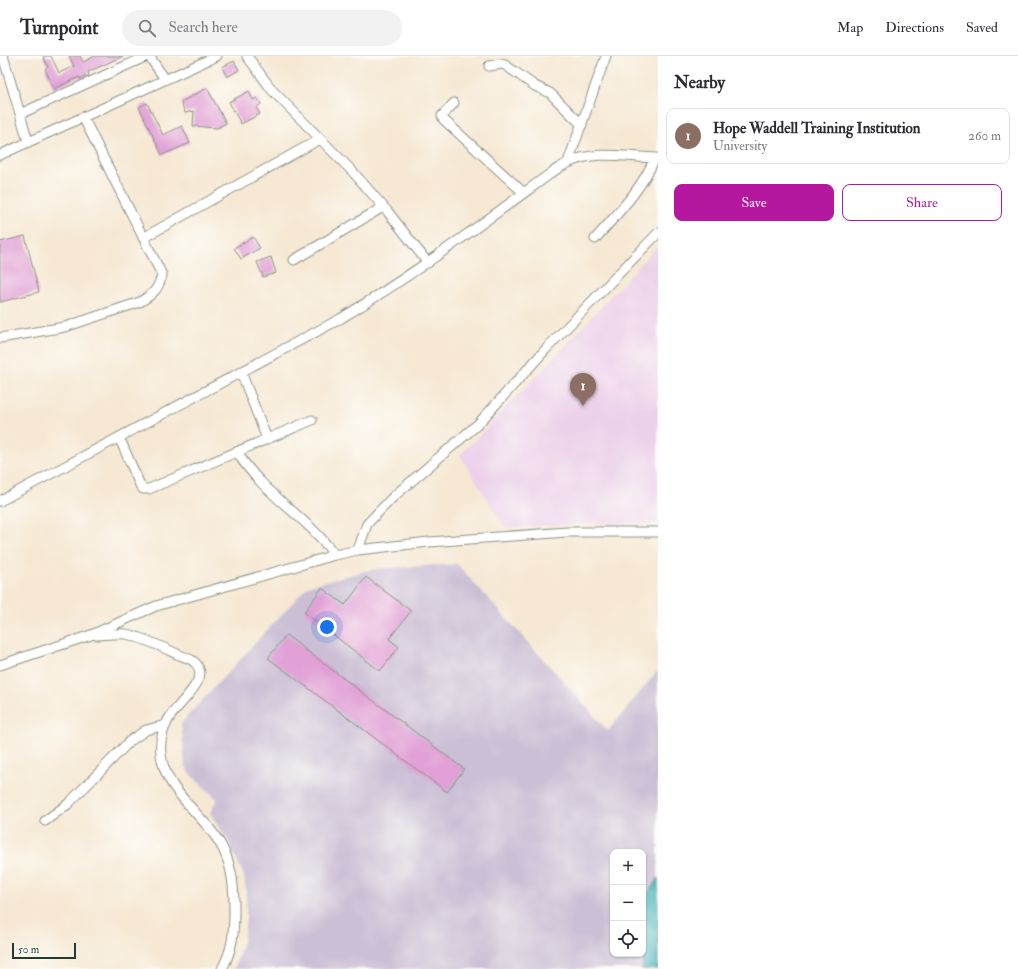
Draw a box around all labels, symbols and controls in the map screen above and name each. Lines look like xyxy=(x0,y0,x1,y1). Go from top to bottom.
search box xyxy=(122,10,402,46)
text: Turnpoint xyxy=(20,16,98,40)
icon: search xyxy=(136,17,158,39)
text: Search here xyxy=(168,18,238,37)
text: Map xyxy=(837,19,863,36)
text: Directions xyxy=(885,19,944,36)
text: Saved xyxy=(966,19,998,36)
text: Nearby xyxy=(674,72,725,93)
text: Hope Waddell Training Institution xyxy=(713,119,921,138)
text: 1 xyxy=(686,128,690,144)
text: 260 m xyxy=(968,128,1001,144)
text: University xyxy=(713,138,767,154)
button: Save xyxy=(674,184,834,221)
button: Share xyxy=(842,184,1002,221)
pin: 1 xyxy=(570,373,596,406)
your location xyxy=(317,617,337,637)
map controls xyxy=(610,849,646,957)
button: + xyxy=(610,849,646,885)
button: − xyxy=(610,885,646,921)
button: locate xyxy=(610,921,646,957)
scale bar xyxy=(12,941,76,960)
text: 50 m xyxy=(18,943,39,956)

